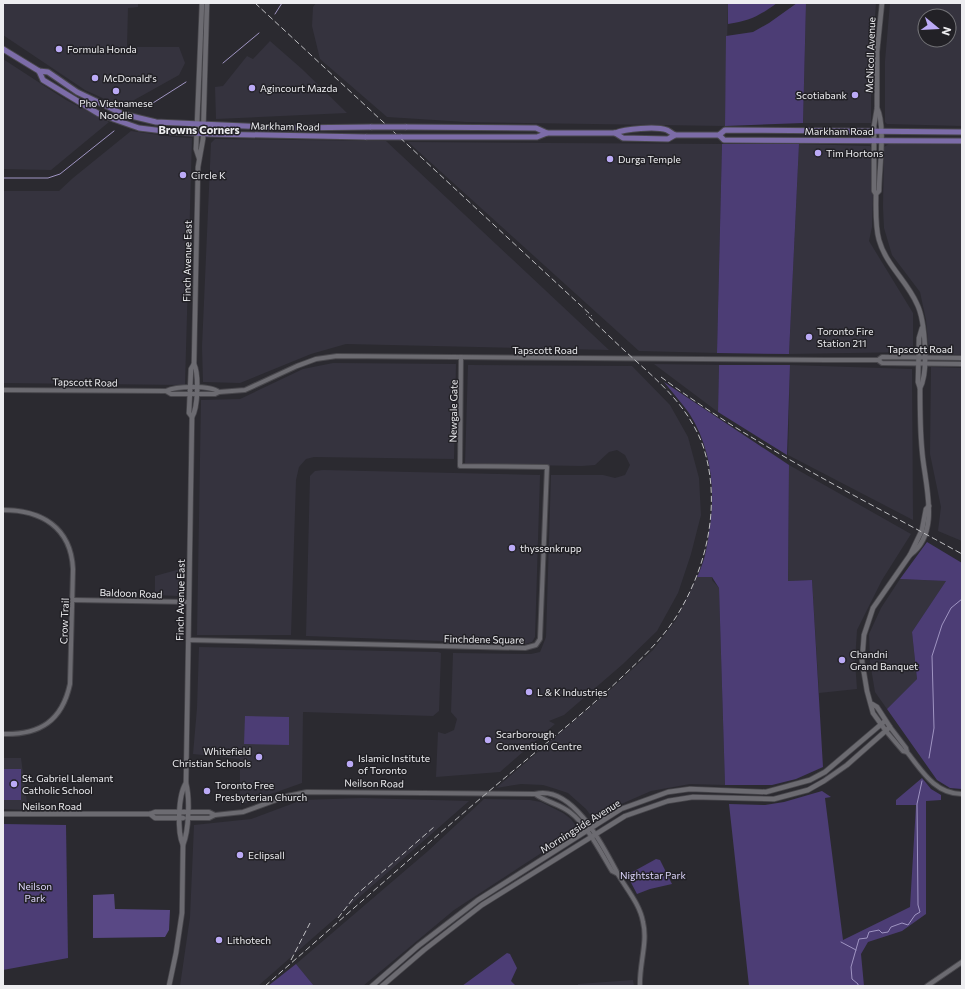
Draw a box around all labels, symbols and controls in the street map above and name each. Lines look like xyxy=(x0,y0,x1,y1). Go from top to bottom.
north arrow xyxy=(917,8,957,48)
street label: McNicoll Avenue xyxy=(863,17,877,93)
text: N xyxy=(940,25,954,37)
place label: Formula Honda xyxy=(67,43,137,55)
marker: Formula Honda xyxy=(54,44,64,54)
place label: McDonald's xyxy=(103,72,157,84)
marker: McDonald's xyxy=(90,73,100,83)
place label: Agincourt Mazda xyxy=(260,82,338,94)
marker: Agincourt Mazda xyxy=(247,83,257,93)
marker: Pho Vietnamese Noodle xyxy=(111,86,121,96)
place label: Scotiabank xyxy=(796,89,848,101)
marker: Scotiabank xyxy=(850,90,860,100)
place label: Pho Vietnamese Noodle xyxy=(79,97,153,121)
street label: Markham Road xyxy=(250,119,320,133)
district label: Browns Corners xyxy=(158,123,240,136)
street label: Markham Road xyxy=(804,125,874,137)
place label: Tim Hortons xyxy=(826,147,884,159)
marker: Tim Hortons xyxy=(813,148,823,158)
place label: Durga Temple xyxy=(618,153,681,165)
marker: Durga Temple xyxy=(605,154,615,164)
place label: Circle K xyxy=(191,169,226,181)
marker: Circle K xyxy=(178,170,188,180)
street label: Finch Avenue East xyxy=(180,220,194,302)
place label: Toronto Fire Station 211 xyxy=(817,325,873,349)
marker: Toronto Fire Station 211 xyxy=(804,332,814,342)
street label: Tapscott Road xyxy=(887,343,953,355)
street label: Tapscott Road xyxy=(512,344,578,356)
street label: Tapscott Road xyxy=(52,375,118,389)
street label: Newgale Gate xyxy=(446,379,460,443)
place label: thyssenkrupp xyxy=(520,542,582,554)
marker: thyssenkrupp xyxy=(507,543,517,553)
street label: Finch Avenue East xyxy=(173,559,187,641)
street label: Baldoon Road xyxy=(99,586,163,600)
street label: Crow Trail xyxy=(57,598,71,644)
street label: Finchdene Square xyxy=(444,632,524,646)
place label: Chandni Grand Banquet xyxy=(850,648,918,672)
marker: Chandni Grand Banquet xyxy=(837,655,847,665)
place label: L & K Industries xyxy=(537,686,608,698)
marker: L & K Industries xyxy=(524,687,534,697)
place label: Scarborough Convention Centre xyxy=(496,728,582,752)
marker: Scarborough Convention Centre xyxy=(483,735,493,745)
place label: Whitefield Christian Schools xyxy=(172,745,251,769)
marker: Whitefield Christian Schools xyxy=(254,752,264,762)
place label: Islamic Institute of Toronto xyxy=(358,752,430,776)
marker: Islamic Institute of Toronto xyxy=(345,759,355,769)
place label: St. Gabriel Lalemant Catholic School xyxy=(22,772,113,796)
street label: Neilson Road xyxy=(344,776,404,790)
marker: St. Gabriel Lalemant Catholic School xyxy=(9,779,19,789)
place label: Toronto Free Presbyterian Church xyxy=(215,779,307,803)
marker: Toronto Free Presbyterian Church xyxy=(202,786,212,796)
street label: Morningside Avenue xyxy=(538,796,622,856)
street label: Neilson Road xyxy=(22,800,82,812)
place label: Eclipsall xyxy=(248,849,285,861)
marker: Eclipsall xyxy=(235,850,245,860)
park label: Nightstar Park xyxy=(620,869,687,881)
park label: Neilson Park xyxy=(18,880,52,904)
place label: Lithotech xyxy=(227,934,271,946)
marker: Lithotech xyxy=(214,935,224,945)

